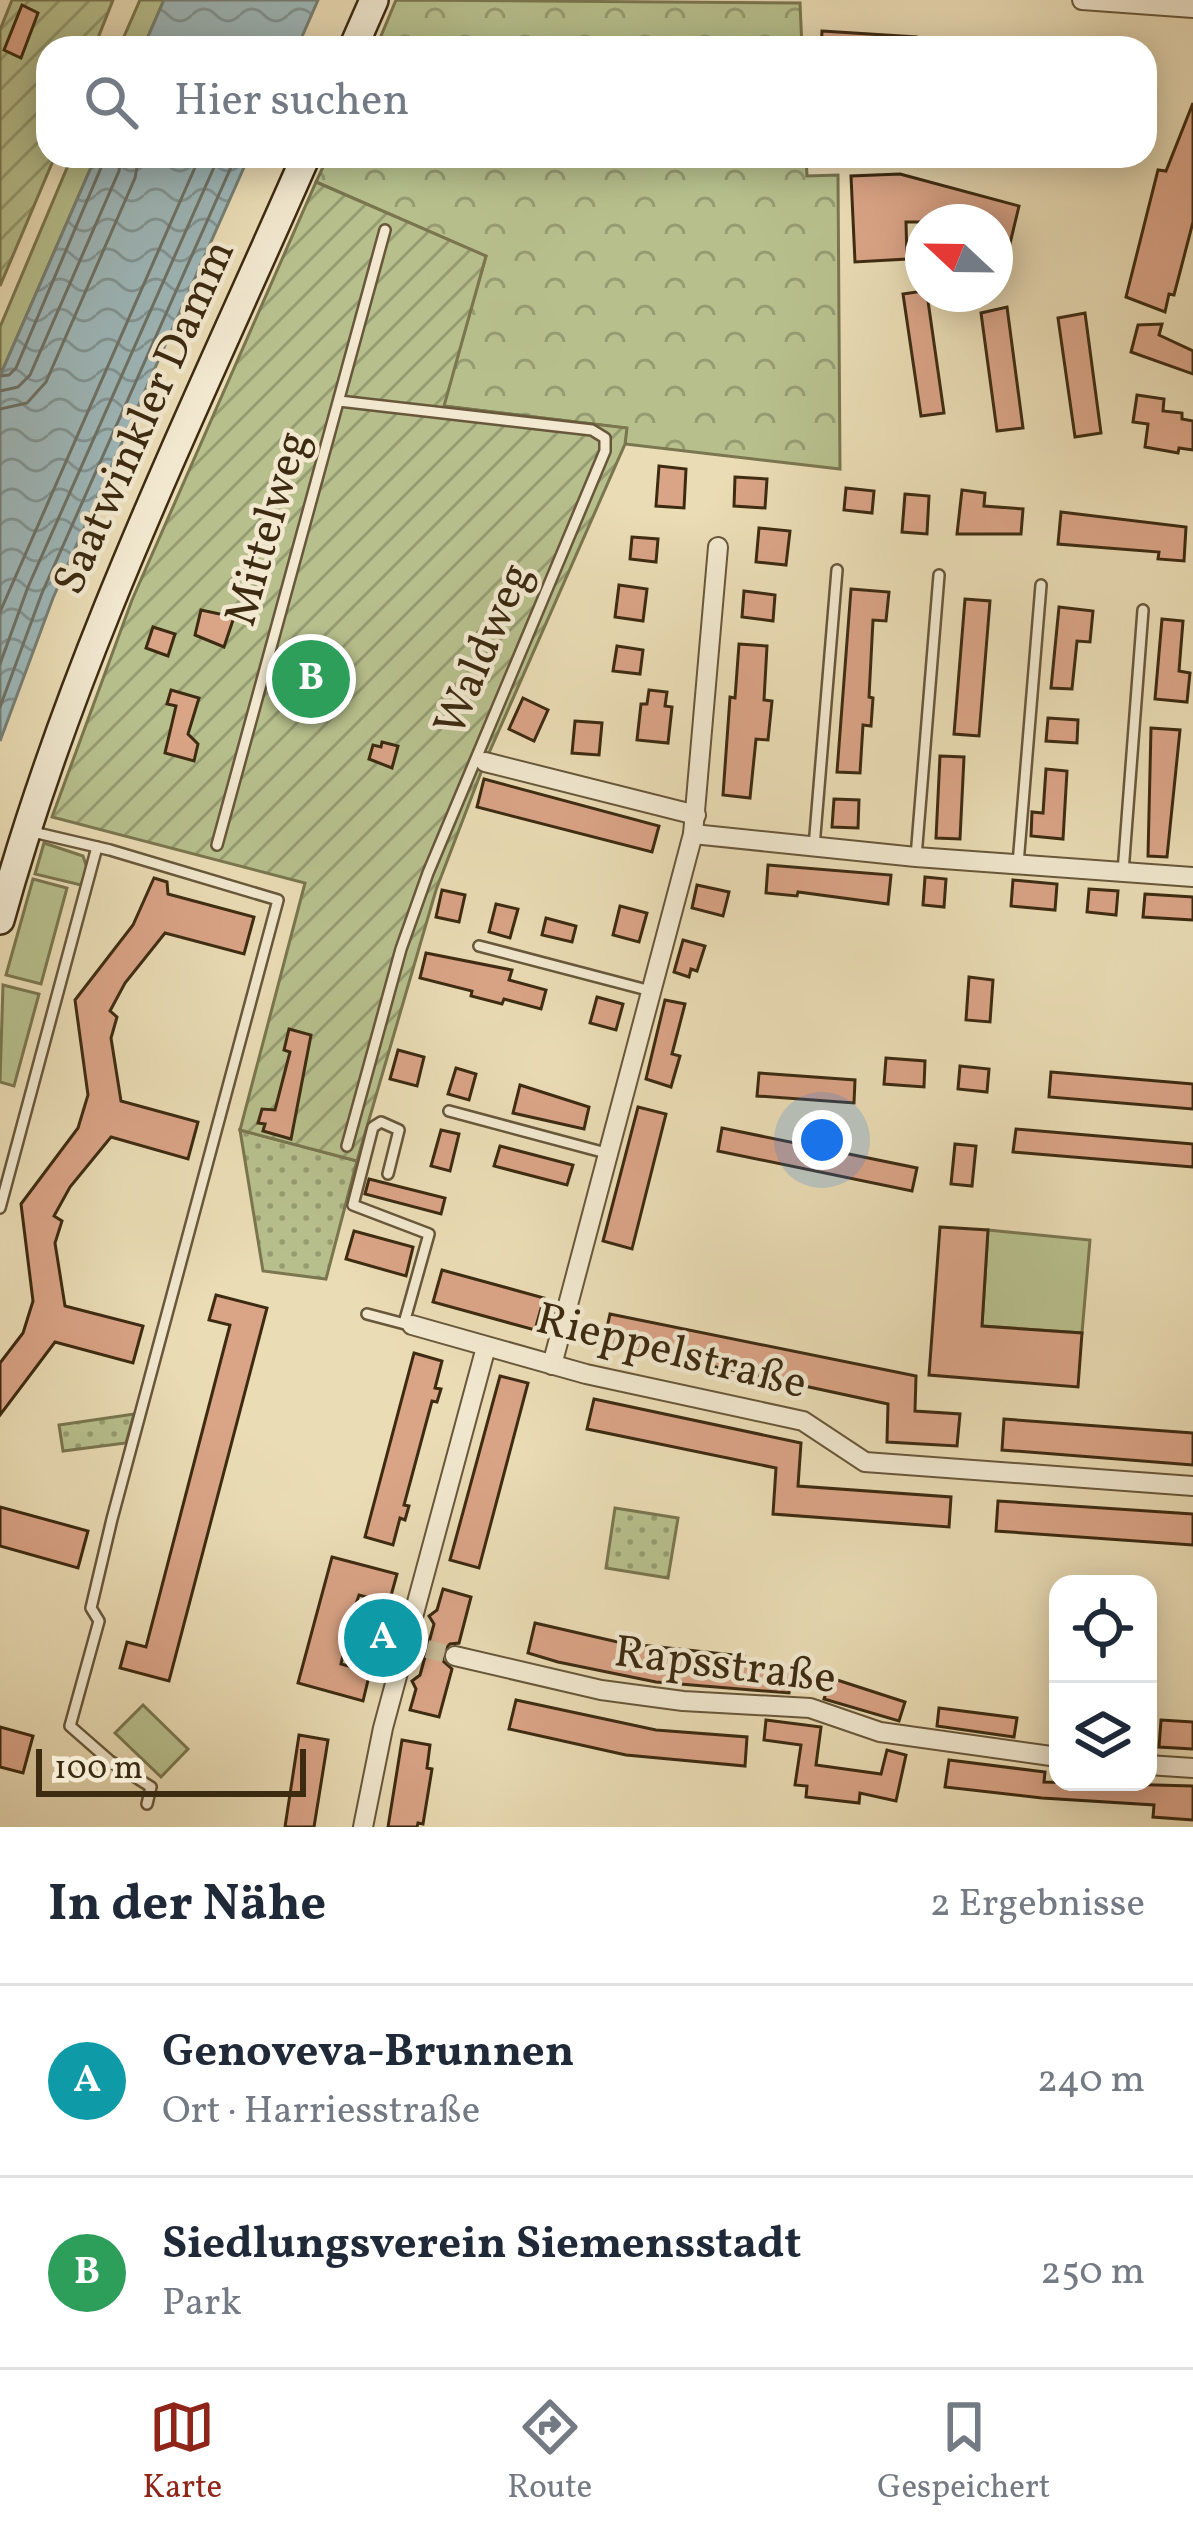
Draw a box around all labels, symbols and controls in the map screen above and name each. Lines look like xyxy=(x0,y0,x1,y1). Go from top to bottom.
search box xyxy=(36,36,1157,168)
icon: search xyxy=(78,69,144,135)
text: Hier suchen xyxy=(174,71,409,134)
north arrow xyxy=(905,204,1013,312)
street label: Saatwinkler Damm xyxy=(40,231,252,605)
street label: Mittelweg xyxy=(211,424,327,634)
street label: Waldweg xyxy=(420,554,550,746)
pin: B xyxy=(272,634,350,724)
your location xyxy=(792,1110,852,1170)
street label: Rieppelstraße xyxy=(529,1289,813,1417)
map controls xyxy=(1049,1575,1157,1791)
button: locate xyxy=(1049,1575,1157,1683)
pin: A xyxy=(344,1593,422,1683)
street label: Rapsstraße xyxy=(611,1622,839,1712)
button: layers xyxy=(1049,1683,1157,1791)
scale bar xyxy=(36,1743,306,1796)
text: 100 m xyxy=(54,1747,143,1793)
text: In der Nähe xyxy=(48,1870,326,1941)
text: 2 Ergebnisse xyxy=(930,1878,1145,1932)
text: Genoveva-Brunnen xyxy=(162,2022,574,2085)
text: A xyxy=(73,2054,101,2108)
text: 240 m xyxy=(1037,2054,1145,2108)
text: Ort · Harriesstraße xyxy=(162,2085,480,2139)
text: Siedlungsverein Siemensstadt xyxy=(162,2214,801,2277)
text: B xyxy=(74,2246,100,2300)
text: 250 m xyxy=(1040,2246,1145,2300)
text: Park xyxy=(162,2277,242,2331)
tab: Karte xyxy=(143,2394,222,2512)
tab: Route xyxy=(507,2394,592,2512)
tab: Gespeichert xyxy=(877,2394,1050,2512)

